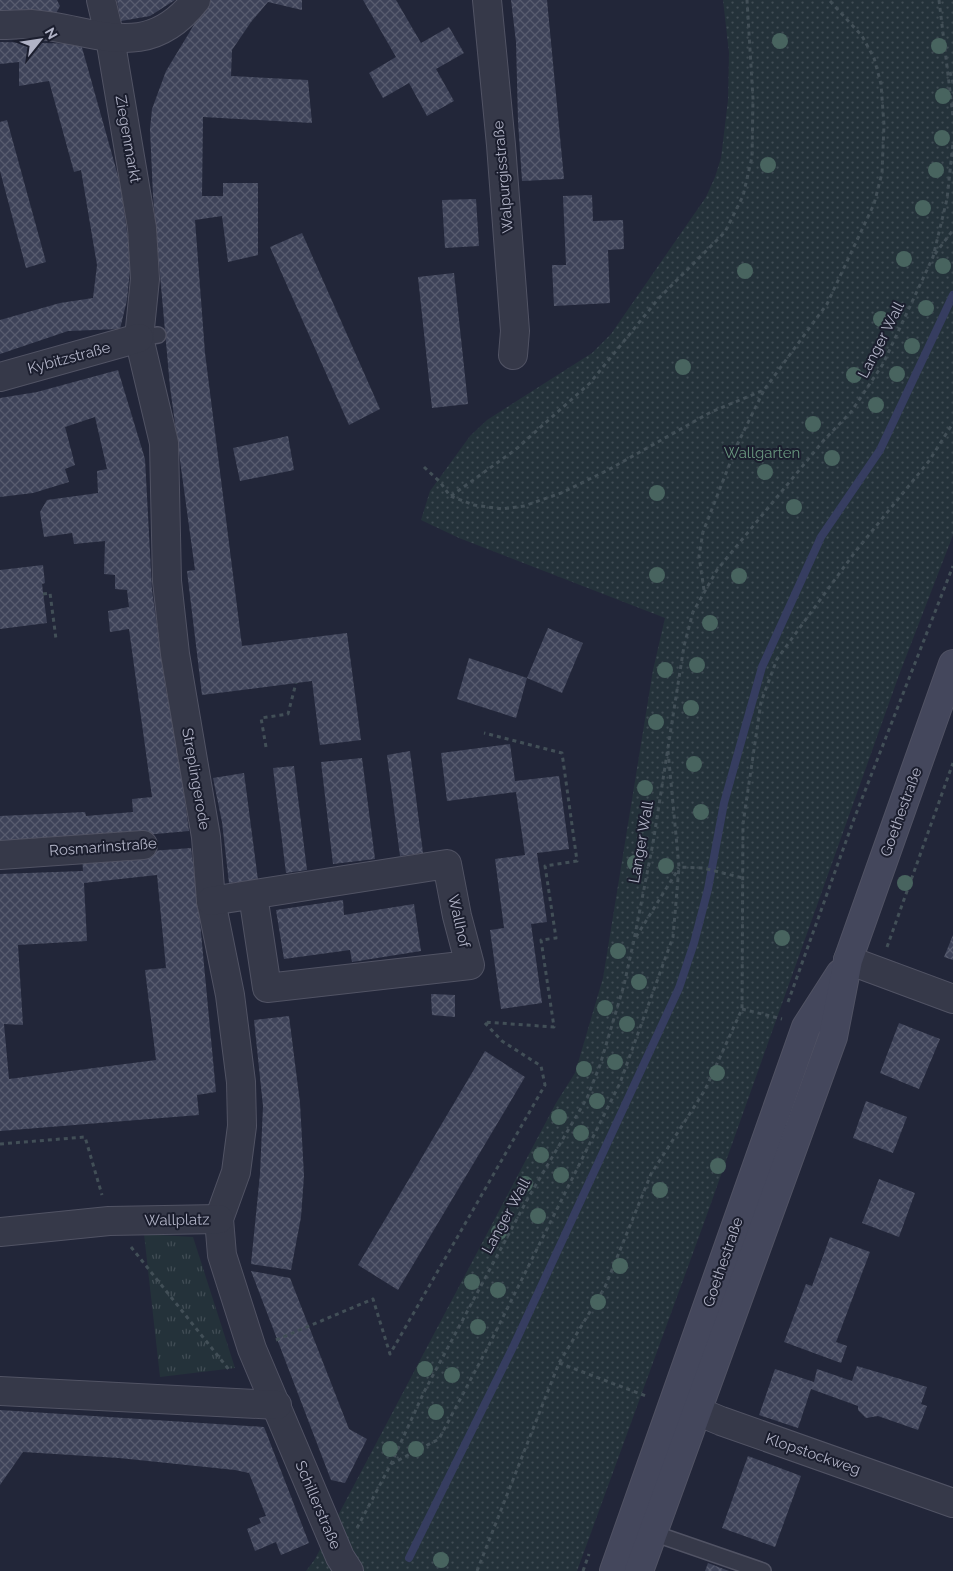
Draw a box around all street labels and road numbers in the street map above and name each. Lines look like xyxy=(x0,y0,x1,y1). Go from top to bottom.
street label: Ziegenmarkt xyxy=(111,94,145,184)
street label: Walpurgisstraße xyxy=(489,120,517,234)
street label: Langer Wall xyxy=(854,298,908,381)
street label: Kybitzstraße xyxy=(26,338,113,378)
street label: Streplingerode xyxy=(178,727,214,832)
street label: Goethestraße xyxy=(877,765,926,859)
street label: Langer Wall xyxy=(625,799,657,885)
street label: Rosmarinstraße xyxy=(49,834,158,860)
street label: Wallhof xyxy=(444,893,474,950)
street label: Langer Wall xyxy=(478,1174,534,1257)
street label: Wallplatz xyxy=(144,1210,210,1230)
street label: Goethestraße xyxy=(699,1215,747,1309)
street label: Klopstockweg xyxy=(763,1429,863,1479)
street label: Schillerstraße xyxy=(291,1458,345,1552)

